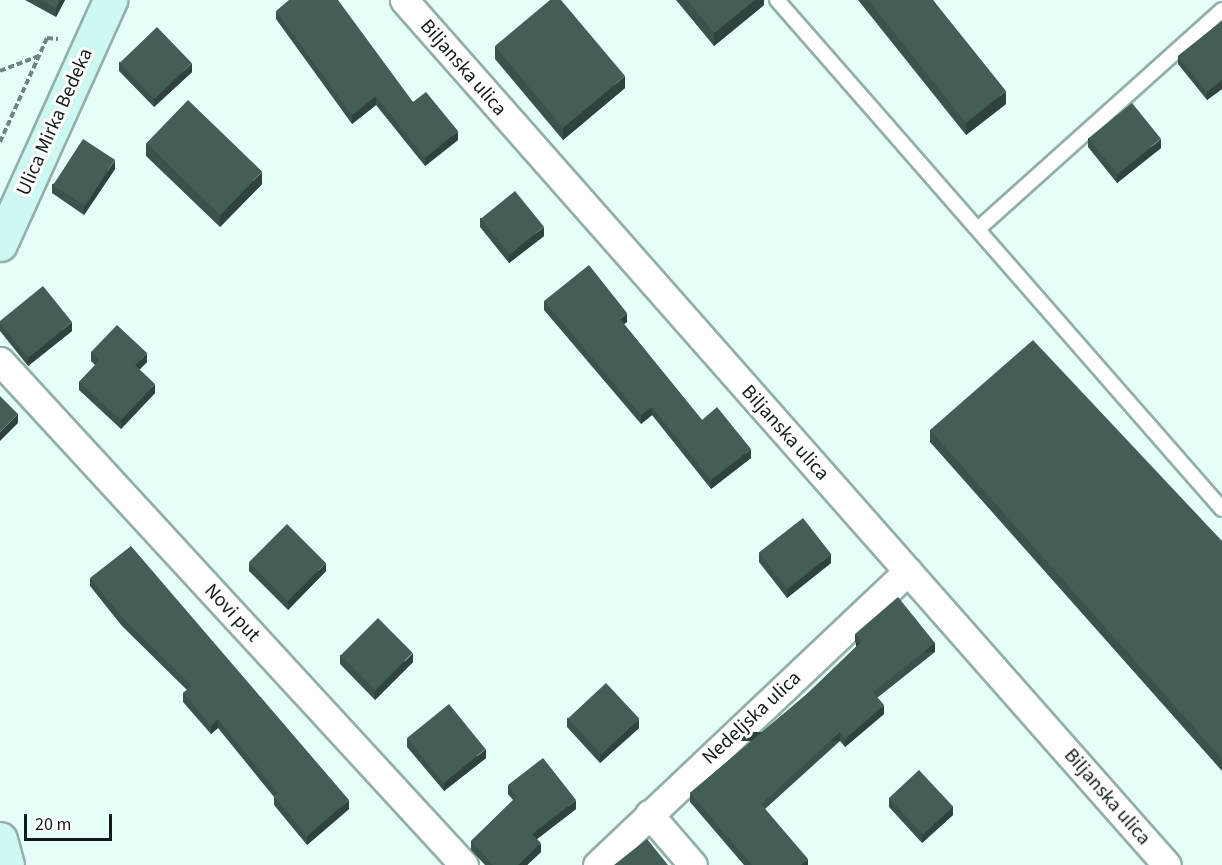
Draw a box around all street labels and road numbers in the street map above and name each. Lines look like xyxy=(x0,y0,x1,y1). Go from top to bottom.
street label: Biljanska ulica xyxy=(415,15,511,121)
street label: Ulica Mirka Bedeka xyxy=(12,45,98,199)
street label: Biljanska ulica xyxy=(736,380,834,486)
street label: Novi put xyxy=(199,579,265,647)
street label: Nedeljska ulica xyxy=(698,666,806,770)
street label: Biljanska ulica xyxy=(1059,744,1155,850)

